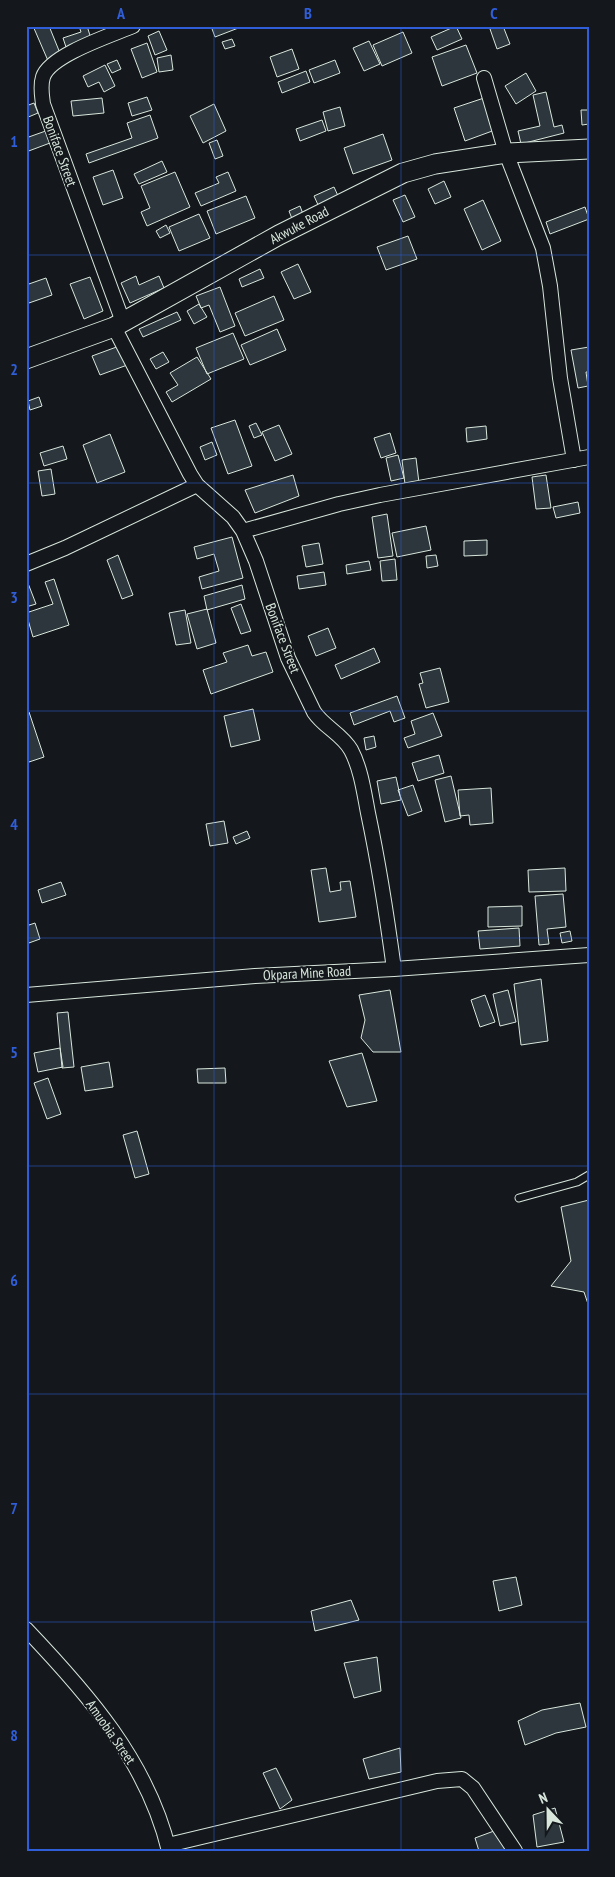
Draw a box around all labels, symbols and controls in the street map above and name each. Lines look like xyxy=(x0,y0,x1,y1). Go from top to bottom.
text: A xyxy=(116,3,126,23)
text: B xyxy=(304,3,312,23)
text: C xyxy=(490,3,498,23)
street label: Boniface Street xyxy=(39,113,81,189)
text: 1 xyxy=(10,131,18,151)
street label: Akwuke Road xyxy=(266,202,332,248)
text: 2 xyxy=(10,359,18,379)
text: 3 xyxy=(10,587,18,607)
street label: Boniface Street xyxy=(261,600,305,676)
text: 4 xyxy=(10,814,18,834)
street label: Okpara Mine Road xyxy=(263,962,351,984)
text: 5 xyxy=(10,1042,18,1062)
text: 6 xyxy=(10,1270,18,1290)
text: 7 xyxy=(10,1498,18,1518)
street label: Amuobia Street xyxy=(82,1696,140,1768)
text: 8 xyxy=(10,1725,18,1745)
north arrow xyxy=(522,1784,572,1834)
text: N xyxy=(536,1788,550,1808)

